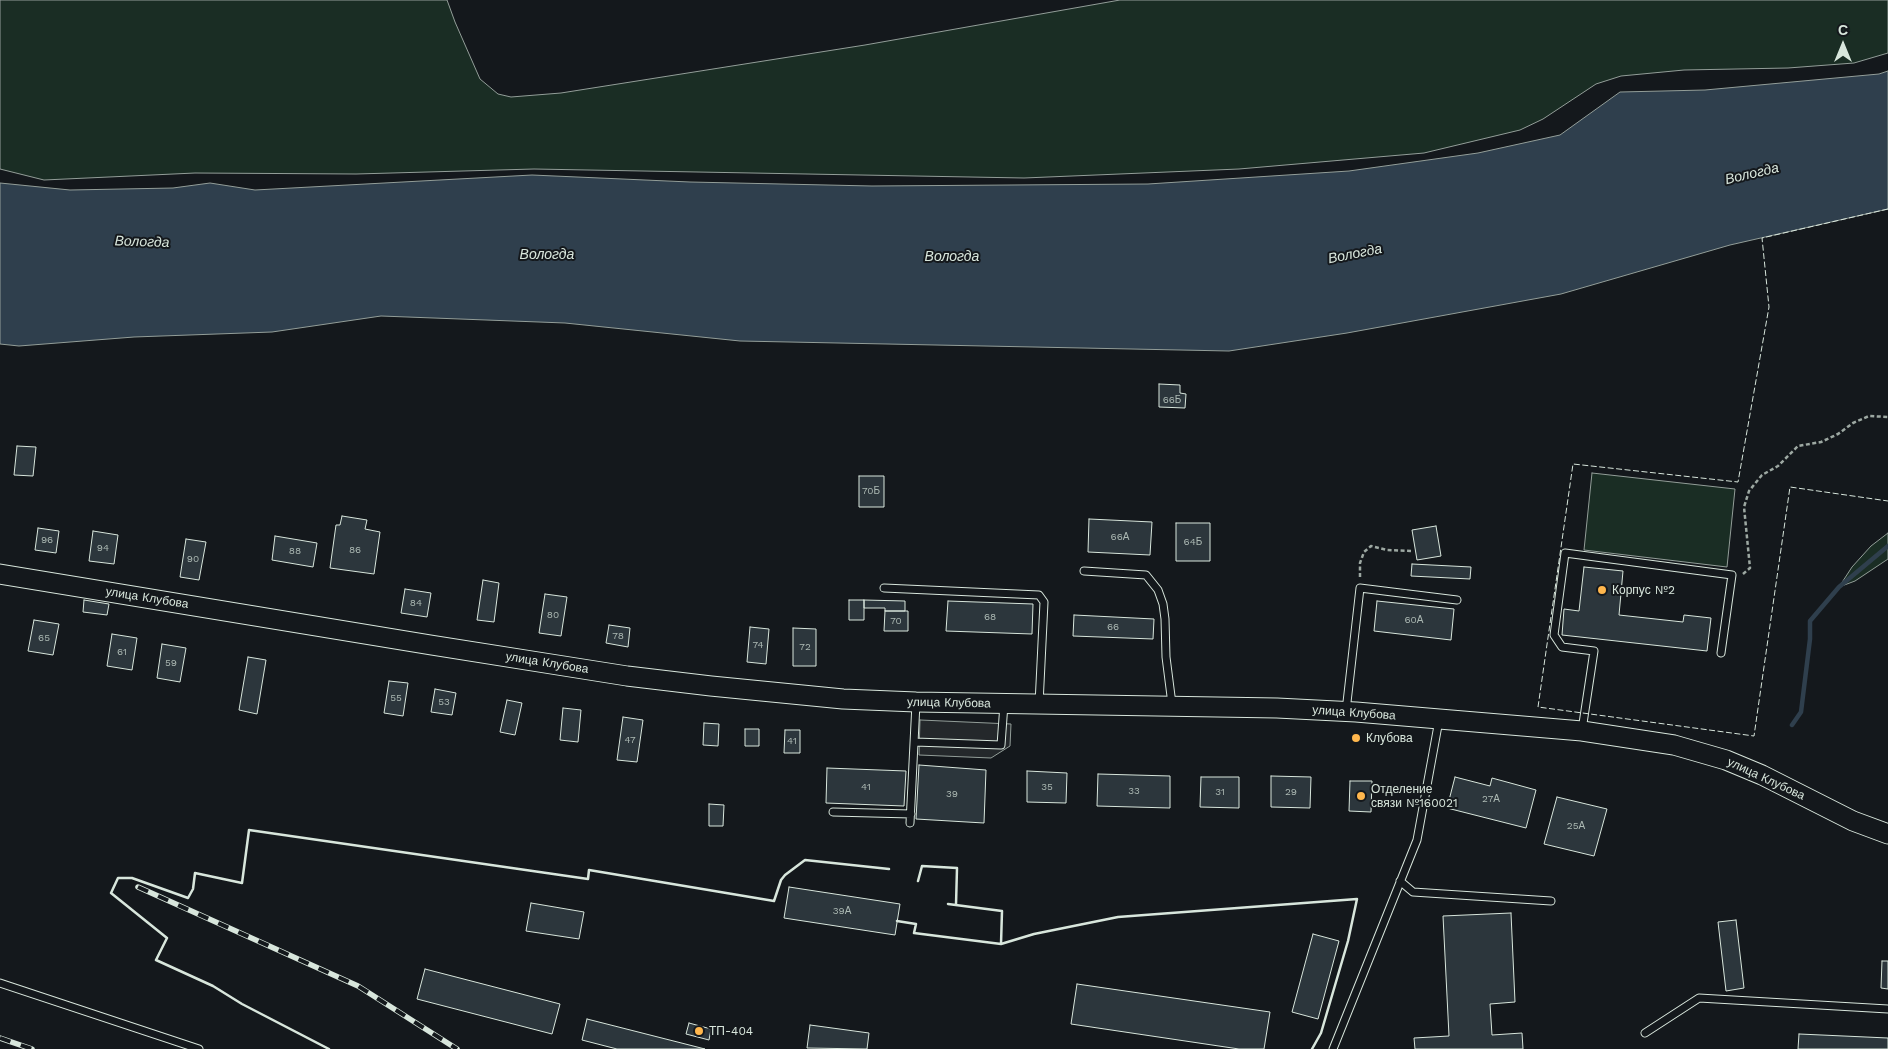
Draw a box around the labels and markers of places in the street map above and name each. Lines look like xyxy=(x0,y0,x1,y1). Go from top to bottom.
place label: Корпус №2 xyxy=(1612,583,1675,597)
marker: Корпус №2 xyxy=(1596,584,1608,596)
place label: Клубова xyxy=(1366,731,1413,745)
marker: Клубова xyxy=(1350,732,1362,744)
place label: Отделение связи №160021 xyxy=(1371,782,1458,810)
marker: Отделение связи №160021 xyxy=(1355,790,1367,802)
place label: ТП-404 xyxy=(709,1024,753,1038)
marker: ТП-404 xyxy=(693,1025,705,1037)

